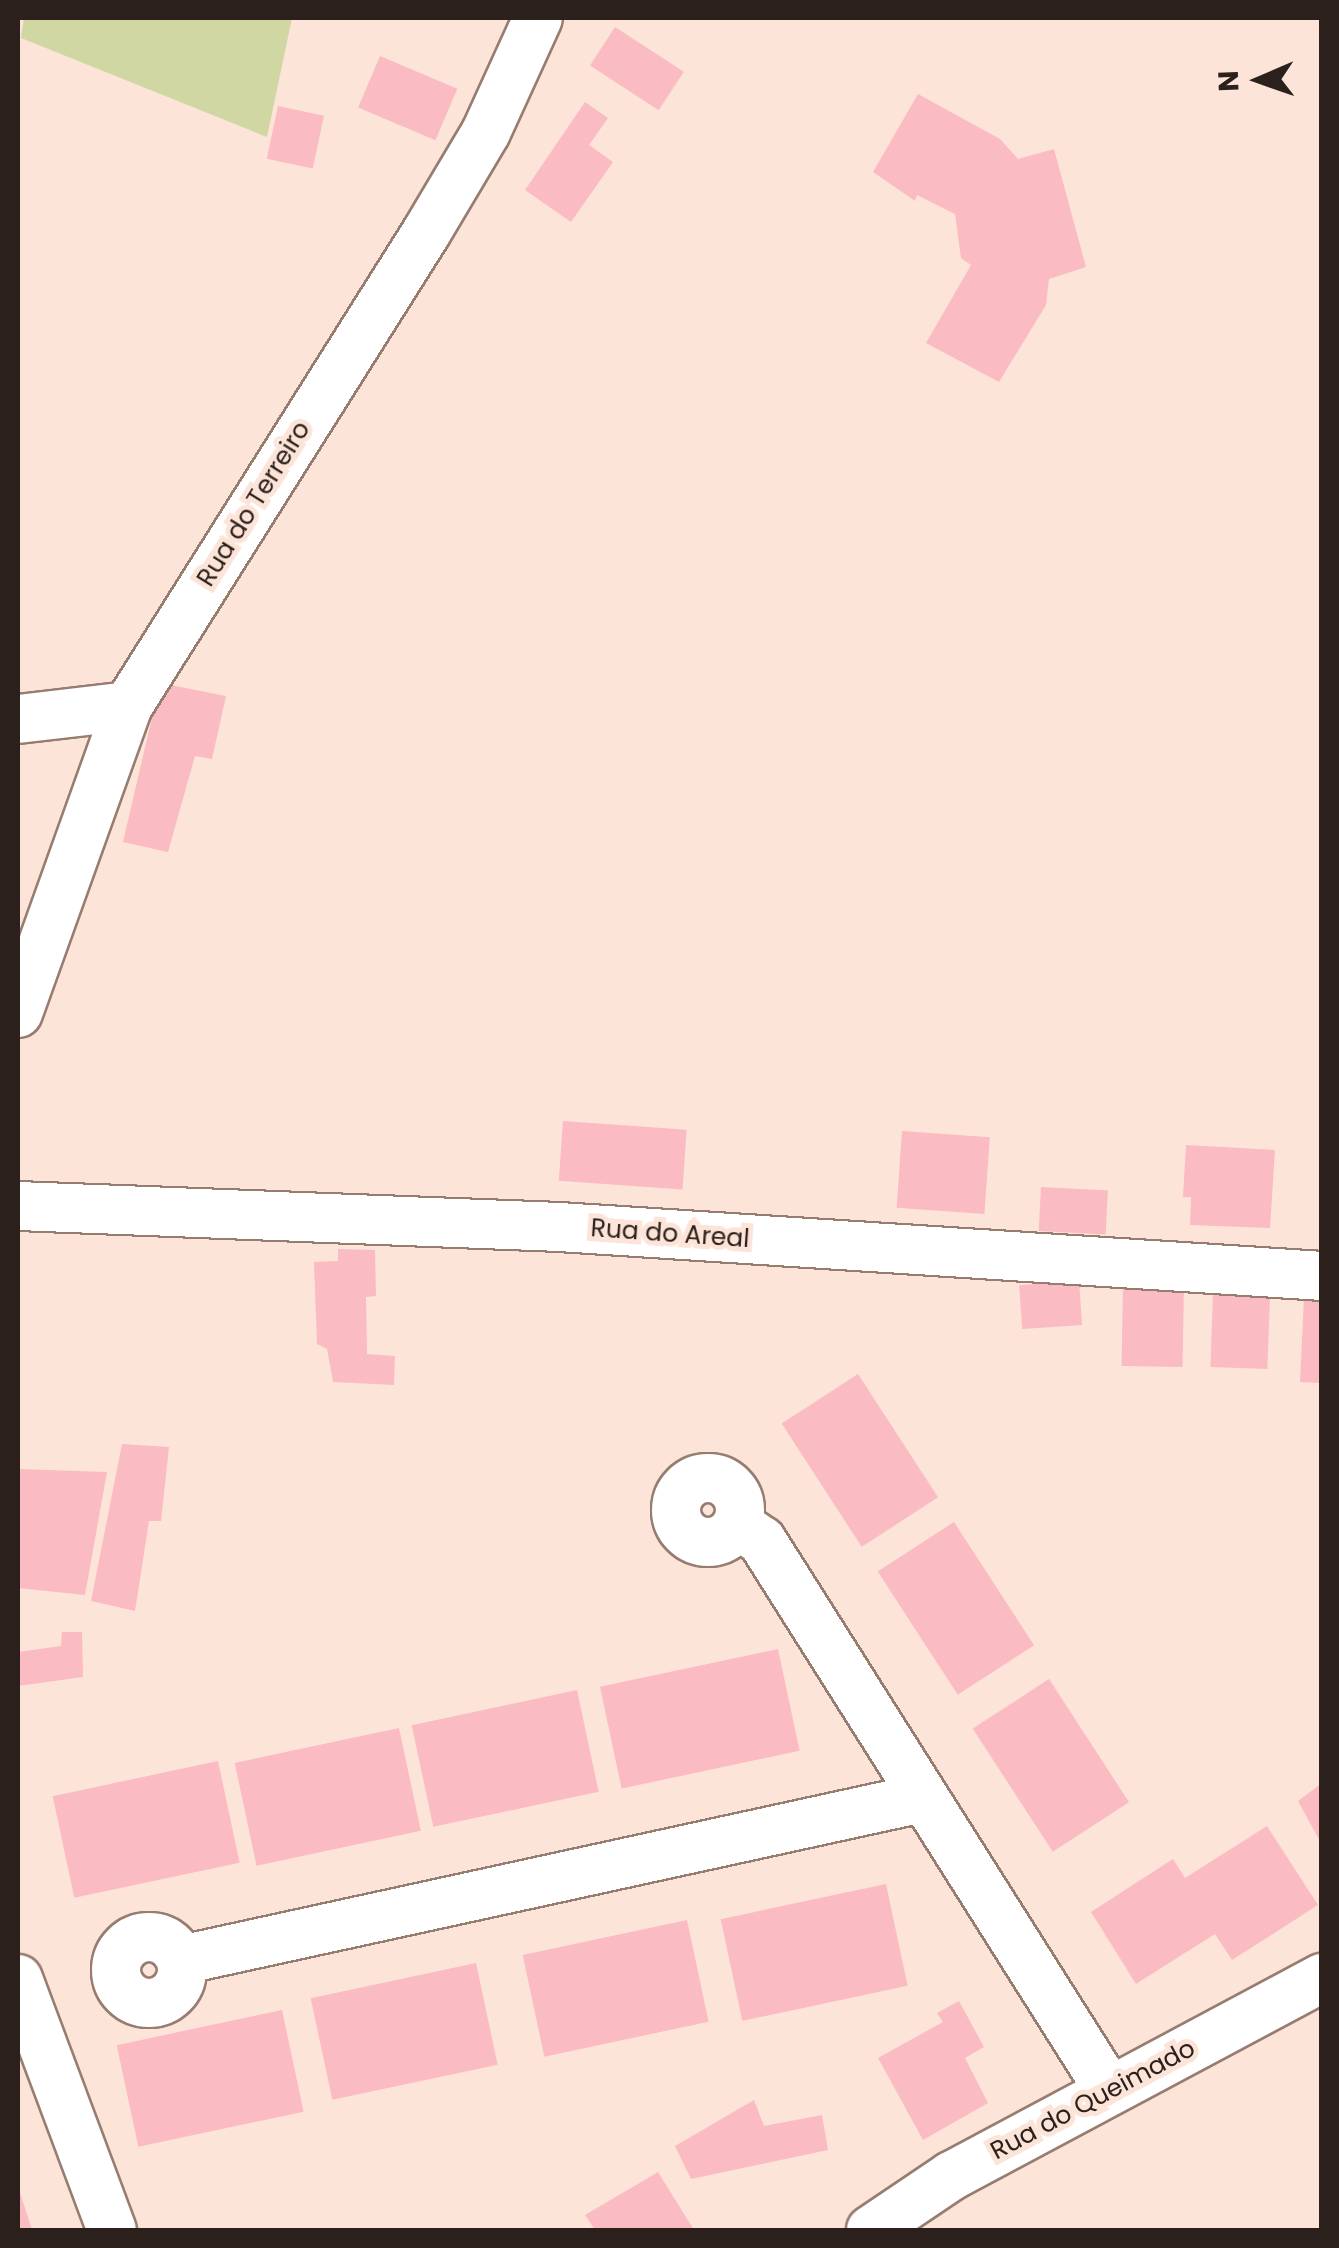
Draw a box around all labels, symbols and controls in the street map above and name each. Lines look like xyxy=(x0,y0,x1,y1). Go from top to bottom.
north arrow xyxy=(1209,30,1309,130)
text: N xyxy=(1209,70,1248,92)
street label: Rua do Terreiro xyxy=(191,416,317,592)
street label: Rua do Areal xyxy=(590,1213,750,1255)
street label: Rua do Queimado xyxy=(986,2033,1200,2167)

